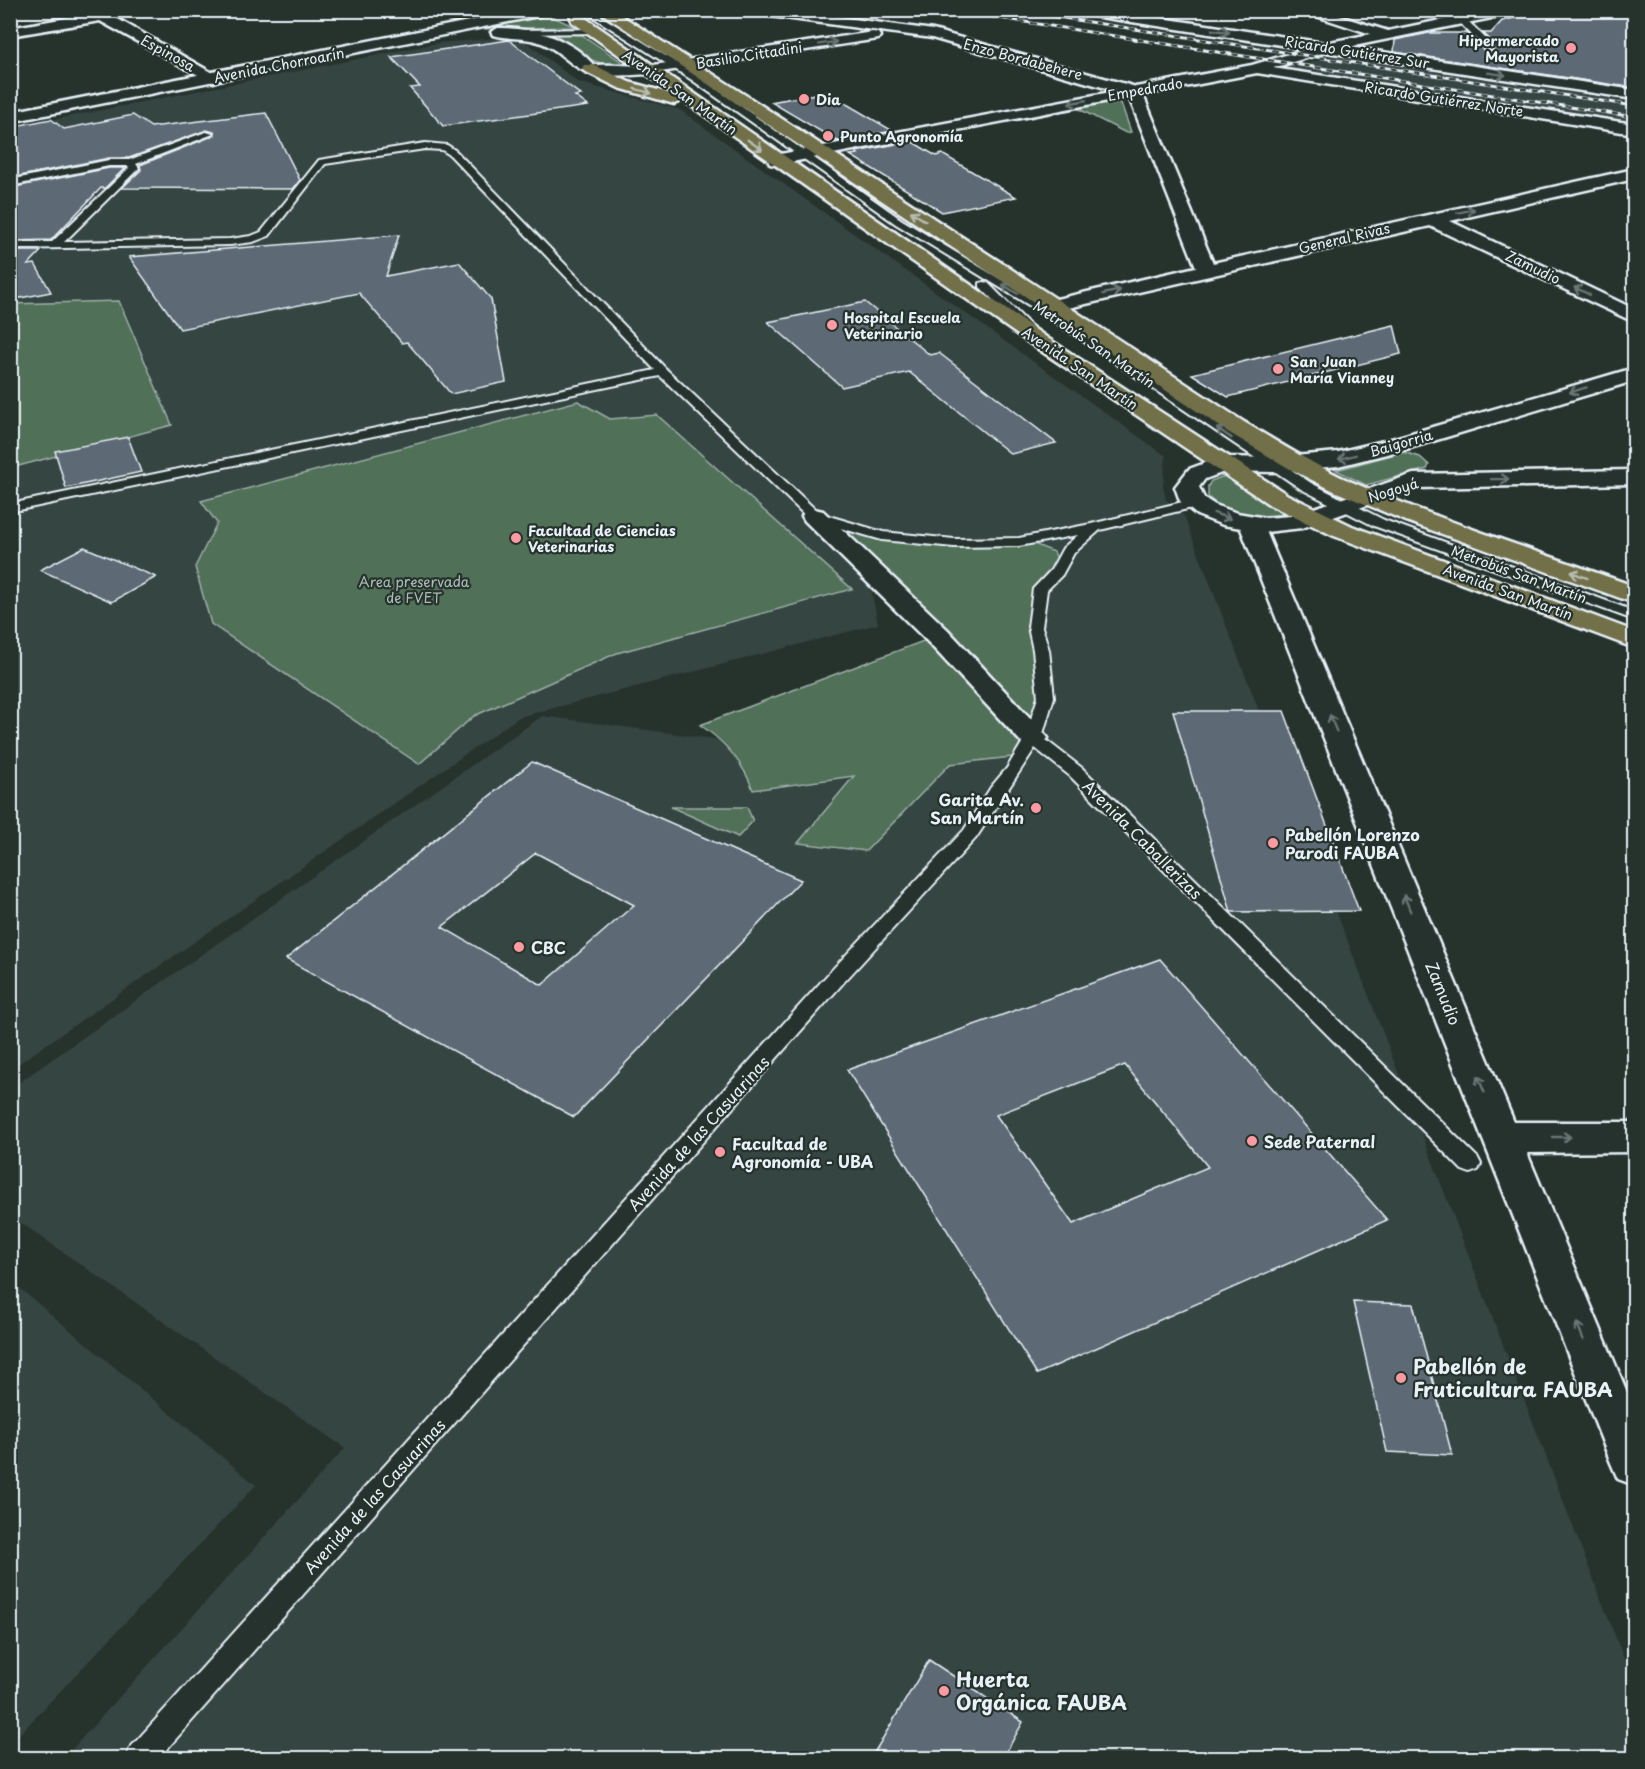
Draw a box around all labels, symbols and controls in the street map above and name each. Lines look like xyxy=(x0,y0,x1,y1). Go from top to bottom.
one-way arrow xyxy=(1211,26,1230,37)
street label: Espinosa xyxy=(137,29,199,77)
street label: Ricardo Gutiérrez Sur xyxy=(1283,30,1431,74)
place label: Hipermercado Mayorista xyxy=(1459,30,1559,67)
street label: Enzo Bordabehere xyxy=(961,33,1085,85)
street label: Basilio Cittadini xyxy=(694,36,804,74)
one-way arrow xyxy=(818,38,838,49)
marker: Hipermercado Mayorista xyxy=(1564,41,1578,55)
street label: Avenida Chorroarín xyxy=(212,42,346,88)
street label: Avenida San Martín xyxy=(618,44,742,140)
one-way arrow xyxy=(1486,68,1506,79)
street label: Empedrado xyxy=(1106,72,1184,106)
street label: Ricardo Gutiérrez Norte xyxy=(1363,76,1525,122)
one-way arrow xyxy=(633,85,652,97)
place label: Dia xyxy=(816,89,841,110)
marker: Dia xyxy=(797,92,811,106)
one-way arrow xyxy=(1067,97,1087,108)
place label: Punto Agronomía xyxy=(840,126,964,147)
marker: Punto Agronomía xyxy=(821,129,835,143)
one-way arrow xyxy=(746,139,762,151)
one-way arrow xyxy=(1455,205,1475,216)
one-way arrow xyxy=(910,209,927,221)
street label: General Rivas xyxy=(1296,217,1392,259)
street label: Zamudio xyxy=(1502,245,1564,289)
one-way arrow xyxy=(1002,282,1019,294)
one-way arrow xyxy=(1573,284,1591,296)
one-way arrow xyxy=(1102,285,1121,297)
street label: Metrobús San Martín xyxy=(1029,295,1159,393)
place label: Hospital Escuela Veterinario xyxy=(844,307,961,344)
marker: Hospital Escuela Veterinario xyxy=(825,318,839,332)
street label: Avenida San Martín xyxy=(1018,321,1142,415)
place label: San Juan María Vianney xyxy=(1290,351,1394,388)
marker: San Juan María Vianney xyxy=(1271,362,1285,376)
one-way arrow xyxy=(1569,385,1588,396)
street label: Baigorria xyxy=(1367,424,1436,462)
one-way arrow xyxy=(1216,426,1233,438)
one-way arrow xyxy=(1338,452,1357,463)
street label: Nogoyá xyxy=(1365,472,1421,508)
one-way arrow xyxy=(1489,473,1509,485)
one-way arrow xyxy=(1212,512,1231,523)
place label: Facultad de Ciencias Veterinarias xyxy=(528,520,676,557)
marker: Facultad de Ciencias Veterinarias xyxy=(509,531,523,545)
street label: Metrobús San Martín xyxy=(1448,540,1590,608)
street label: Avenida San Martín xyxy=(1440,559,1576,625)
one-way arrow xyxy=(1571,569,1589,580)
park label: Area preservada de FVET xyxy=(359,571,470,608)
one-way arrow xyxy=(1327,714,1338,733)
street label: Avenida Caballerizas xyxy=(1078,774,1208,904)
place label: Garita Av. San Martín xyxy=(930,787,1024,829)
marker: Garita Av. San Martín xyxy=(1029,801,1043,815)
place label: Pabellón Lorenzo Parodi FAUBA xyxy=(1285,822,1420,864)
marker: Pabellón Lorenzo Parodi FAUBA xyxy=(1266,836,1280,850)
one-way arrow xyxy=(1401,895,1412,913)
place label: CBC xyxy=(531,935,566,959)
marker: CBC xyxy=(512,940,526,954)
street label: Zamudio xyxy=(1420,958,1468,1029)
street label: Avenida de las Casuarinas xyxy=(622,1050,774,1216)
one-way arrow xyxy=(1475,1075,1486,1093)
place label: Sede Paternal xyxy=(1264,1129,1375,1153)
place label: Facultad de Agronomía - UBA xyxy=(732,1131,874,1173)
one-way arrow xyxy=(1551,1131,1571,1143)
marker: Sede Paternal xyxy=(1245,1134,1259,1148)
marker: Facultad de Agronomía - UBA xyxy=(713,1145,727,1159)
one-way arrow xyxy=(1574,1322,1585,1340)
place label: Pabellón de Fruticultura FAUBA xyxy=(1413,1351,1613,1404)
marker: Pabellón de Fruticultura FAUBA xyxy=(1394,1371,1408,1385)
street label: Avenida de las Casuarinas xyxy=(298,1413,450,1579)
place label: Huerta Orgánica FAUBA xyxy=(956,1664,1127,1717)
marker: Huerta Orgánica FAUBA xyxy=(937,1684,951,1698)

